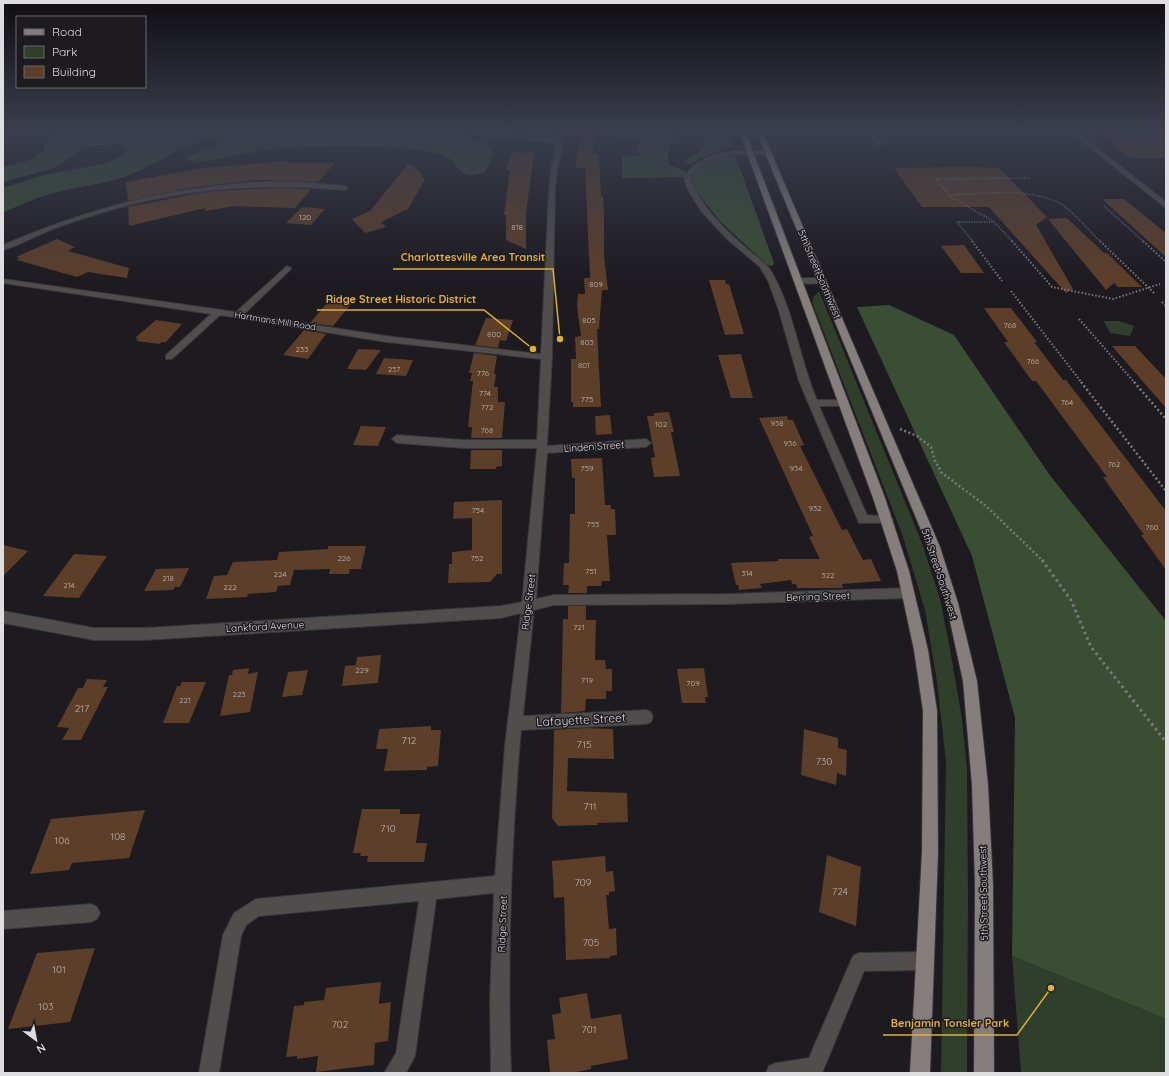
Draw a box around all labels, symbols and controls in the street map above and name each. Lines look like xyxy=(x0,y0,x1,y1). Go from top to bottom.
legend xyxy=(16,16,146,88)
text: Road xyxy=(52,24,82,39)
text: Park xyxy=(52,44,77,59)
text: Building xyxy=(52,64,96,79)
house number: 120 xyxy=(299,212,311,222)
house number: 818 xyxy=(511,222,523,232)
street label: 5th Street Southwest xyxy=(795,228,844,321)
callout: Charlottesville Area Transit xyxy=(393,246,553,269)
text: Charlottesville Area Transit xyxy=(401,250,545,264)
house number: 809 xyxy=(589,279,603,289)
callout: Ridge Street Historic District xyxy=(317,287,484,310)
text: Ridge Street Historic District xyxy=(326,292,476,306)
street label: Hartmans Mill Road xyxy=(234,309,317,332)
house number: 805 xyxy=(582,315,596,325)
house number: 768 xyxy=(1004,320,1016,330)
house number: 800 xyxy=(487,329,501,339)
house number: 803 xyxy=(580,337,594,347)
house number: 233 xyxy=(296,344,308,354)
house number: 766 xyxy=(1027,356,1040,366)
house number: 801 xyxy=(578,360,590,370)
house number: 237 xyxy=(388,364,400,374)
house number: 776 xyxy=(477,368,490,378)
house number: 774 xyxy=(479,388,491,398)
house number: 775 xyxy=(581,394,593,404)
house number: 764 xyxy=(1061,397,1073,407)
house number: 772 xyxy=(481,402,494,412)
house number: 938 xyxy=(771,418,783,428)
house number: 102 xyxy=(655,419,668,429)
house number: 768 xyxy=(481,425,493,435)
street label: Linden Street xyxy=(563,438,625,455)
house number: 936 xyxy=(784,438,797,448)
house number: 762 xyxy=(1108,459,1121,469)
house number: 759 xyxy=(581,463,594,473)
house number: 934 xyxy=(790,463,802,473)
house number: 932 xyxy=(808,503,822,513)
house number: 754 xyxy=(472,505,484,515)
house number: 755 xyxy=(587,519,599,529)
house number: 760 xyxy=(1146,522,1159,532)
street label: 5th Street Southwest xyxy=(919,527,961,622)
house number: 226 xyxy=(337,553,351,563)
house number: 752 xyxy=(471,553,484,563)
house number: 751 xyxy=(585,566,597,576)
house number: 314 xyxy=(741,568,753,578)
house number: 224 xyxy=(274,569,286,579)
house number: 322 xyxy=(821,570,835,580)
house number: 218 xyxy=(162,573,174,583)
street label: Ridge Street xyxy=(519,573,538,631)
house number: 214 xyxy=(63,580,75,590)
house number: 222 xyxy=(223,582,237,592)
street label: Berring Street xyxy=(786,589,851,604)
street label: Lankford Avenue xyxy=(226,618,305,635)
house number: 721 xyxy=(573,622,585,632)
house number: 229 xyxy=(355,665,369,675)
house number: 719 xyxy=(581,675,593,685)
house number: 709 xyxy=(686,678,700,688)
house number: 223 xyxy=(232,689,246,699)
house number: 221 xyxy=(179,695,191,705)
house number: 217 xyxy=(75,702,89,715)
street label: Lafayette Street xyxy=(536,710,626,729)
house number: 712 xyxy=(402,734,417,747)
house number: 715 xyxy=(577,738,591,751)
house number: 730 xyxy=(816,755,832,768)
house number: 711 xyxy=(583,800,597,813)
house number: 710 xyxy=(380,822,396,835)
house number: 108 xyxy=(110,830,126,843)
house number: 106 xyxy=(54,834,70,847)
street label: 5th Street Southwest xyxy=(976,845,991,941)
house number: 709 xyxy=(575,876,592,889)
house number: 724 xyxy=(832,885,848,898)
street label: Ridge Street xyxy=(495,895,510,953)
house number: 705 xyxy=(583,936,599,949)
house number: 101 xyxy=(52,963,66,976)
house number: 103 xyxy=(39,1000,53,1013)
callout: Benjamin Tonsler Park xyxy=(883,1012,1017,1035)
text: Benjamin Tonsler Park xyxy=(891,1016,1009,1030)
house number: 702 xyxy=(332,1018,349,1031)
north arrow xyxy=(16,1020,56,1060)
house number: 701 xyxy=(582,1023,596,1036)
text: N xyxy=(34,1040,48,1057)

